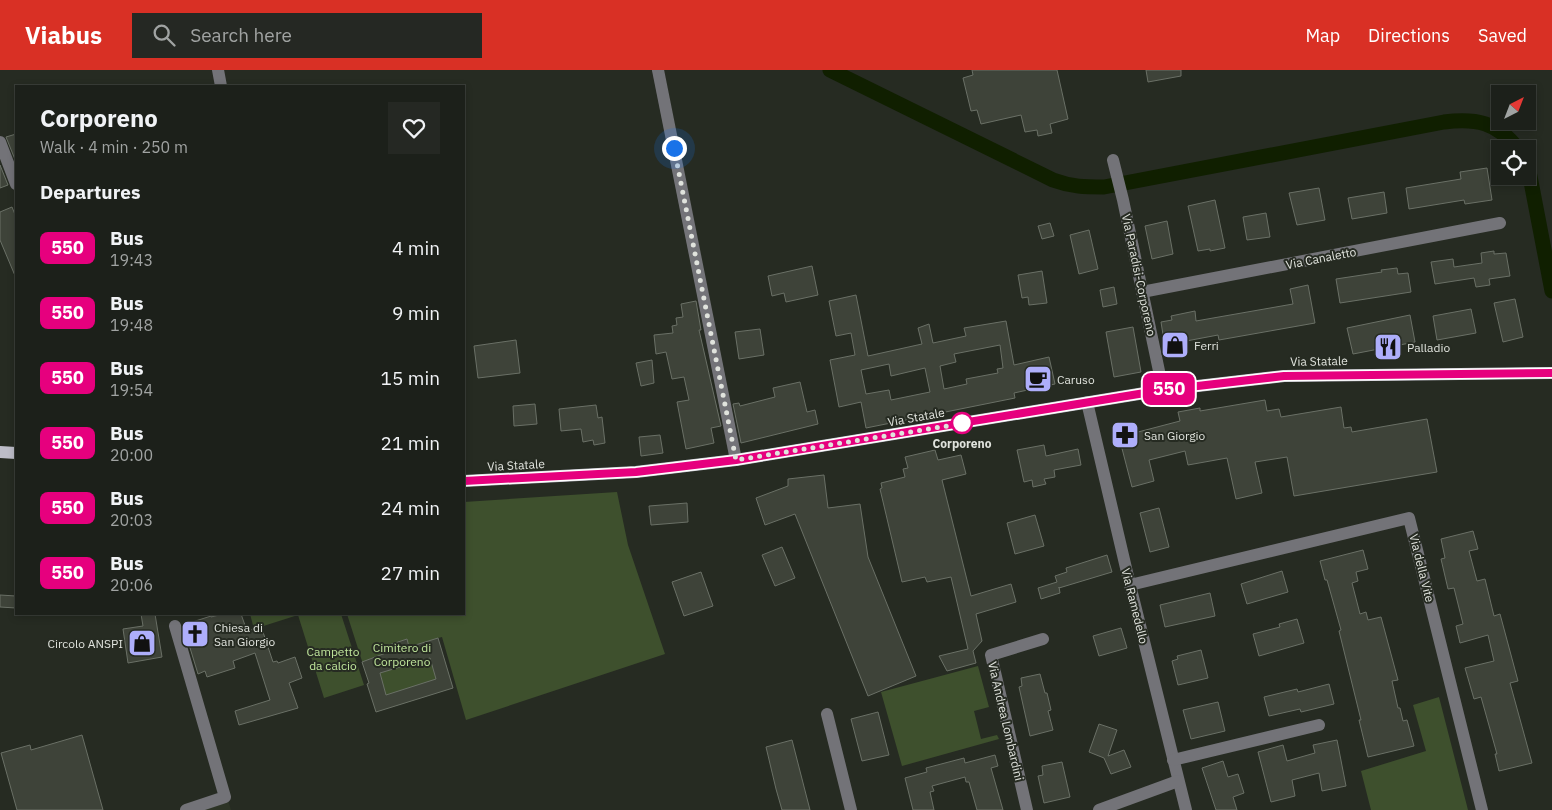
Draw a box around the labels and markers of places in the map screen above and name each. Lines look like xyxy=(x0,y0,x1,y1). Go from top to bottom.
shop icon: Ferri xyxy=(1160,330,1190,360)
restaurant icon: Palladio xyxy=(1373,332,1403,362)
place label: Ferri xyxy=(1194,338,1219,353)
place label: Palladio xyxy=(1407,340,1450,355)
cafe icon: Caruso xyxy=(1023,364,1053,394)
place label: Caruso xyxy=(1057,372,1095,387)
marker: Corporeno xyxy=(951,412,973,434)
pharmacy icon: San Giorgio xyxy=(1110,420,1140,450)
place label: San Giorgio xyxy=(1144,428,1206,443)
place label: Corporeno xyxy=(933,436,992,451)
church icon: Chiesa di San Giorgio xyxy=(180,619,210,649)
place label: Chiesa di San Giorgio xyxy=(214,620,276,649)
shop icon: Circolo ANSPI xyxy=(127,628,157,658)
place label: Circolo ANSPI xyxy=(47,636,123,651)

